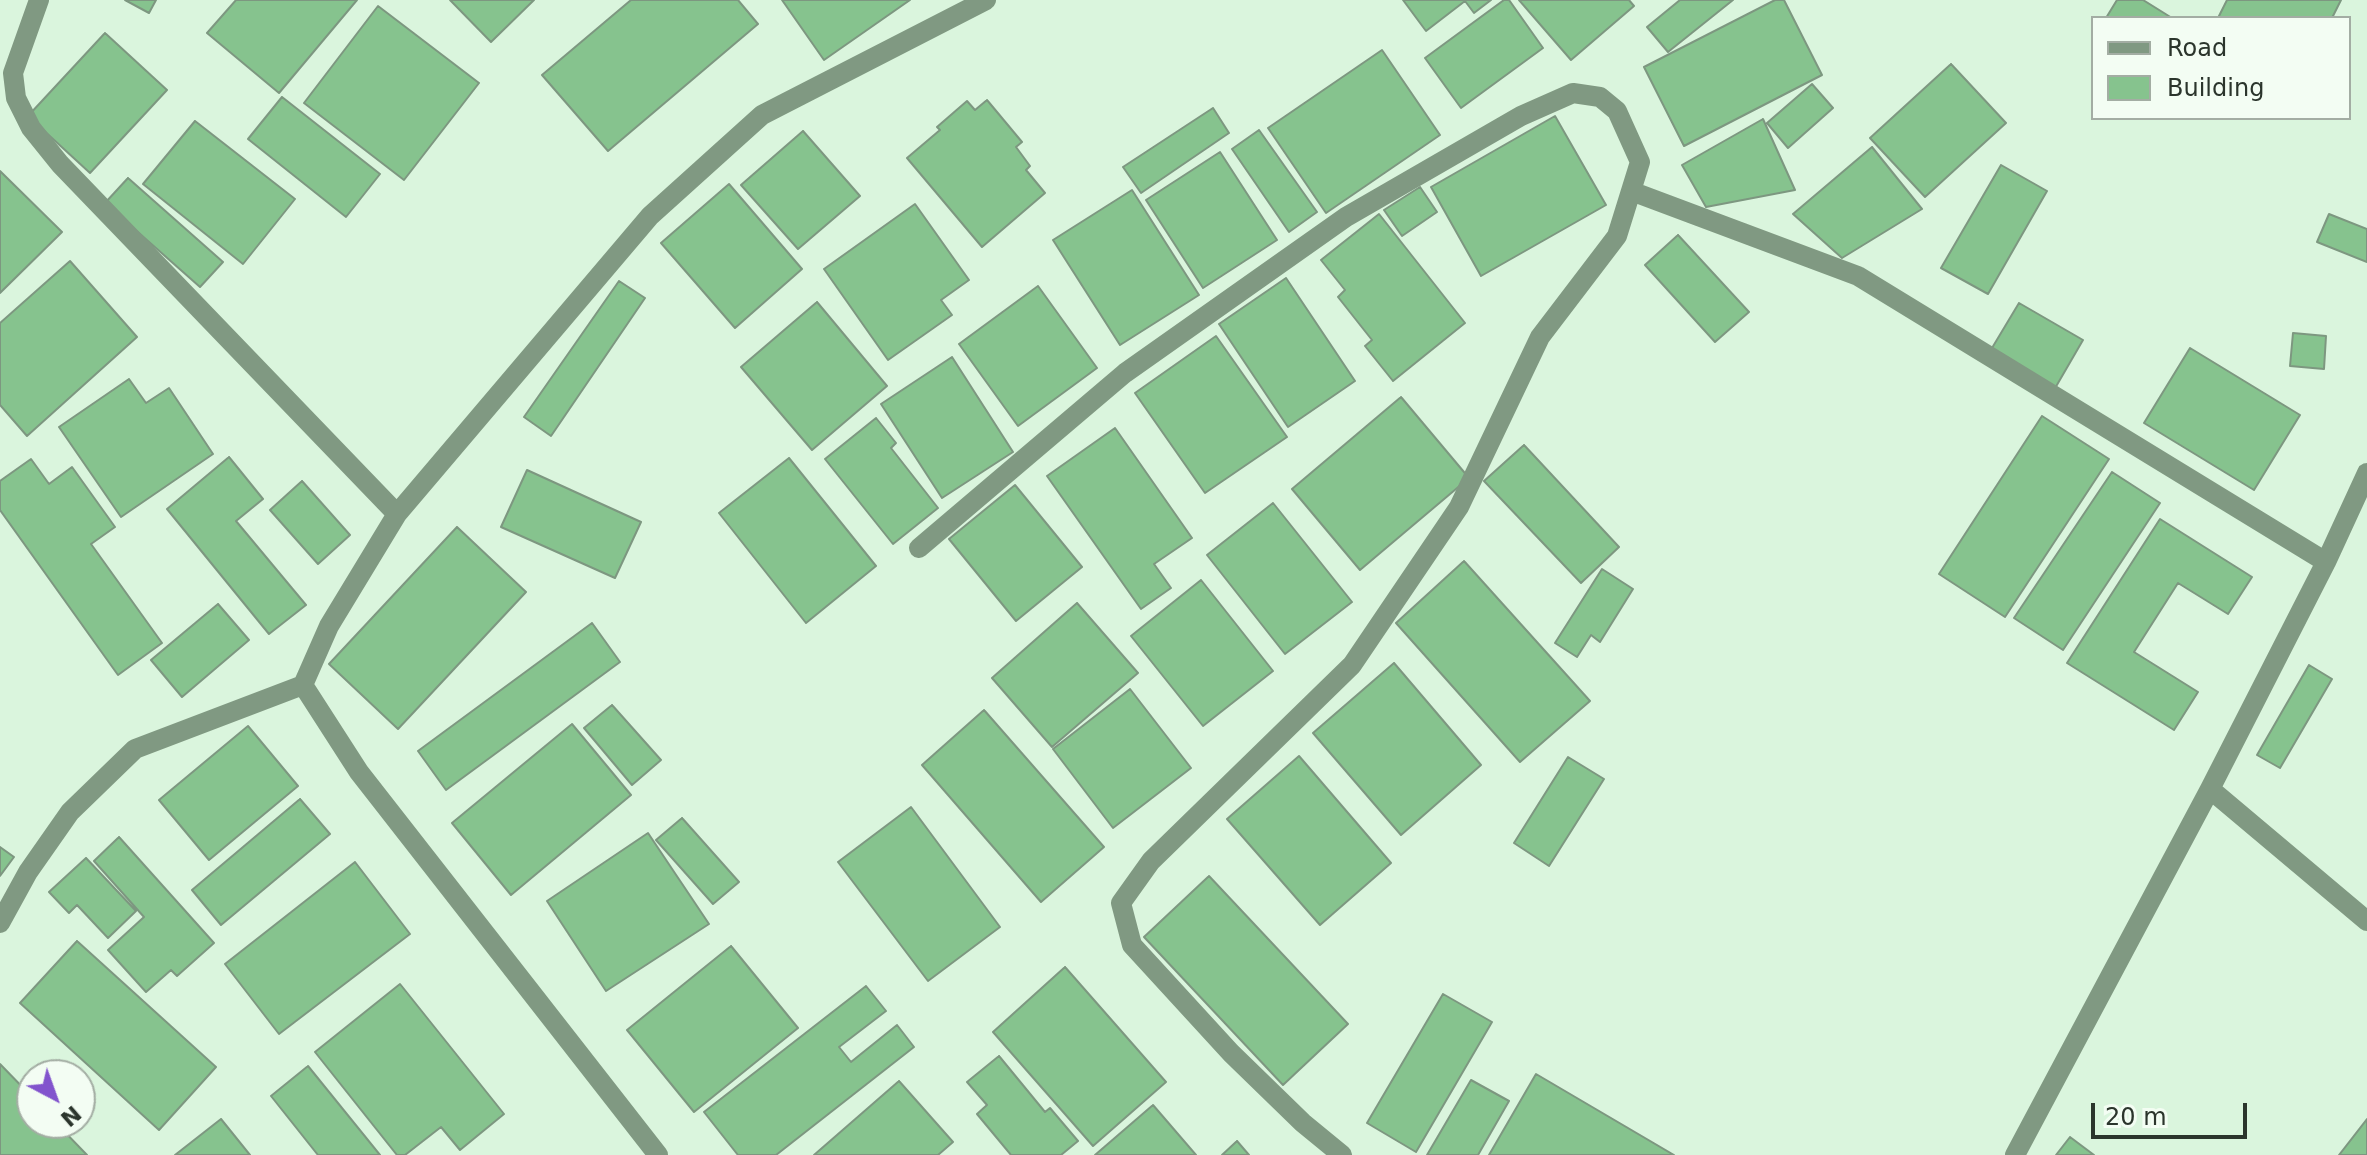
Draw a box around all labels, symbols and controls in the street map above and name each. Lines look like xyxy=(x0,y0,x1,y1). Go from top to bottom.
legend xyxy=(2091,16,2351,120)
text: Road xyxy=(2167,34,2227,62)
text: Building xyxy=(2167,74,2264,102)
north arrow xyxy=(16,1059,96,1139)
scale bar xyxy=(2095,1087,2251,1137)
text: N xyxy=(56,1100,86,1131)
text: 20 m xyxy=(2105,1103,2167,1131)

